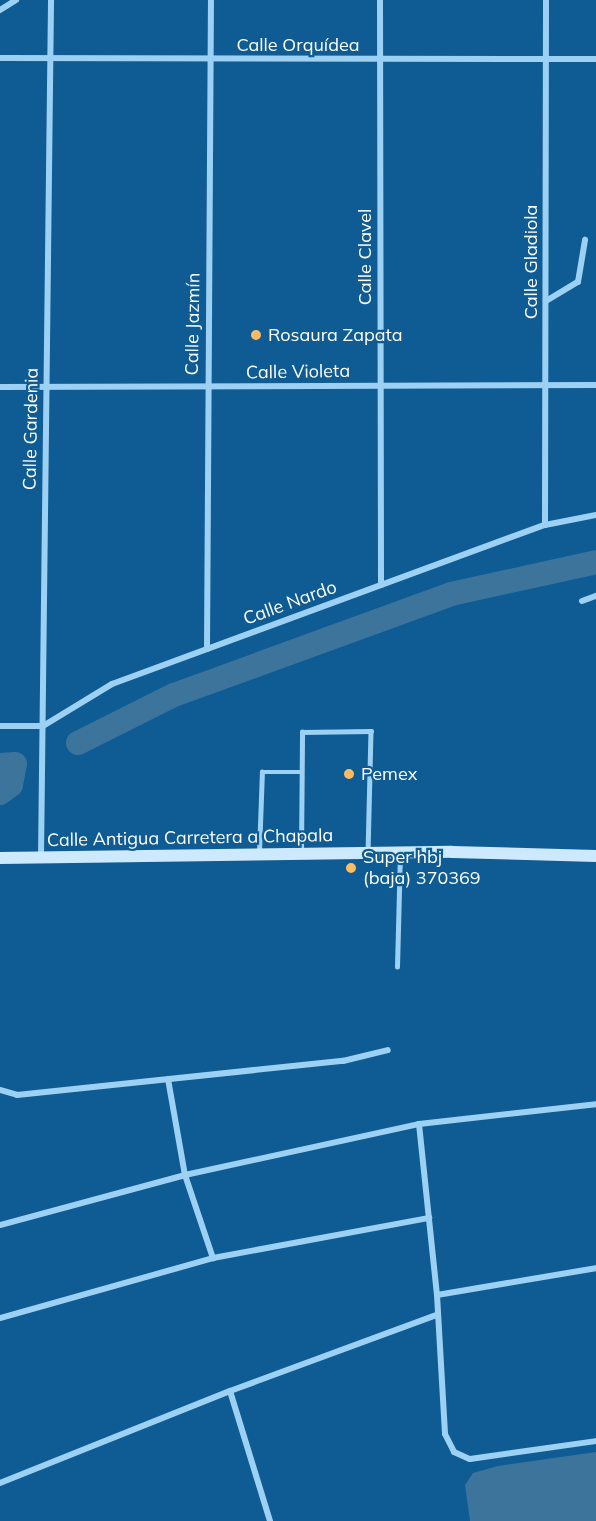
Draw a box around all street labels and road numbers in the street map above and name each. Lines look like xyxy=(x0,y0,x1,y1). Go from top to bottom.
street label: Calle Orquídea xyxy=(236,34,360,56)
street label: Calle Gladiola xyxy=(520,205,542,319)
street label: Calle Clavel xyxy=(354,209,376,305)
street label: Calle Jazmín xyxy=(181,273,205,375)
street label: Calle Violeta xyxy=(246,360,350,384)
street label: Calle Gardenia xyxy=(19,368,43,490)
street label: Calle Nardo xyxy=(240,576,340,630)
street label: Calle Antigua Carretera a Chapala xyxy=(47,825,333,851)

